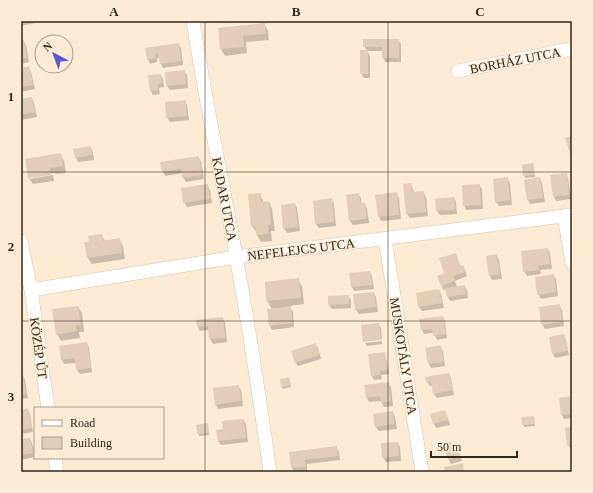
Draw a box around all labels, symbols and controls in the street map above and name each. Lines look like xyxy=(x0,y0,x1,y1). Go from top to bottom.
text: A xyxy=(109,4,119,19)
text: B xyxy=(292,4,301,19)
text: C xyxy=(475,4,485,19)
north arrow xyxy=(34,34,74,74)
text: N xyxy=(41,39,54,54)
street label: BORHÁZ UTCA xyxy=(468,44,562,77)
text: 1 xyxy=(8,89,14,104)
street label: KADAR UTCA xyxy=(209,156,240,243)
street label: NEFELEJCS UTCA xyxy=(247,235,356,264)
text: 2 xyxy=(8,239,14,254)
street label: MUSKOTÁLY UTCA xyxy=(387,296,420,416)
street label: KÖZÉP ÚT xyxy=(27,316,50,380)
text: 3 xyxy=(8,389,15,404)
legend xyxy=(34,407,164,459)
text: Road xyxy=(70,416,95,430)
scale bar xyxy=(431,433,517,459)
text: Building xyxy=(70,436,112,450)
text: 50 m xyxy=(437,440,462,454)

